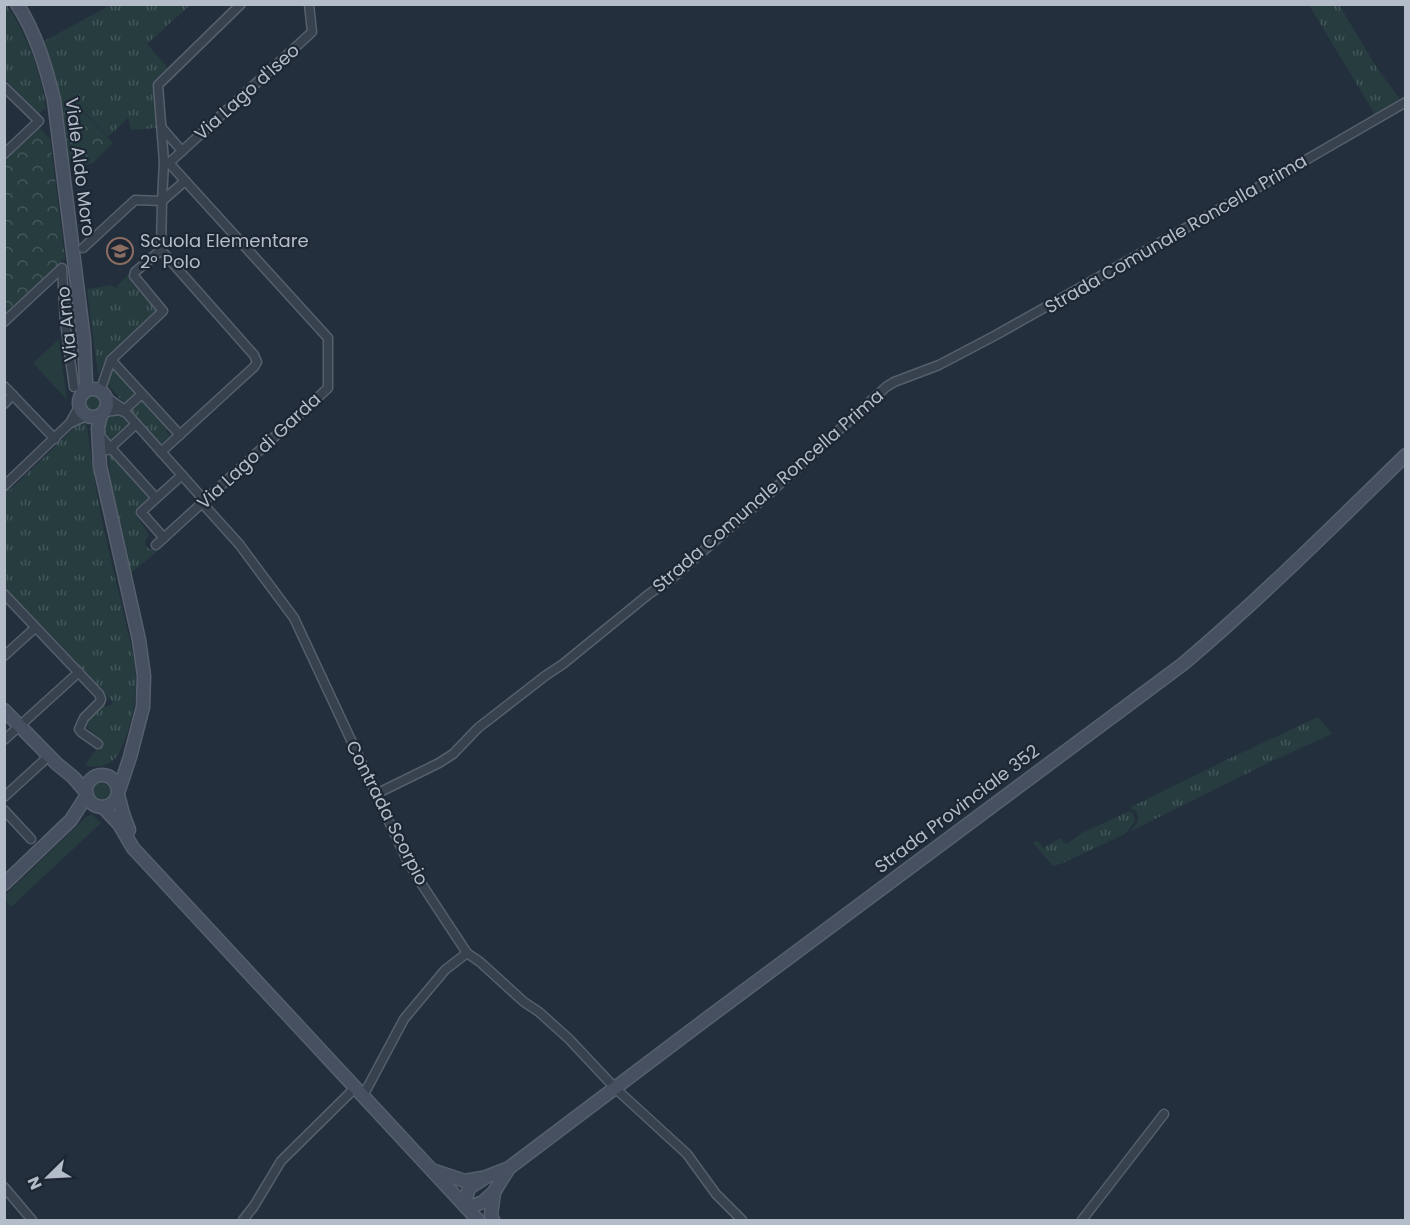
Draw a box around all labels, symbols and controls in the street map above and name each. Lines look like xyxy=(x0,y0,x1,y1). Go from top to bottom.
street label: Via Lago d'Iseo xyxy=(189,38,305,146)
street label: Viale Aldo Moro xyxy=(60,96,101,238)
street label: Strada Comunale Roncella Prima xyxy=(1040,148,1311,319)
place label: Scuola Elementare 2° Polo xyxy=(140,228,309,274)
school or university icon: Scuola Elementare 2° Polo xyxy=(105,236,135,266)
street label: Via Arno xyxy=(50,285,83,363)
street label: Strada Comunale Roncella Prima xyxy=(647,383,889,598)
street label: Via Lago di Garda xyxy=(191,387,326,515)
street label: Contrada Scorpio xyxy=(340,736,435,889)
street label: Strada Provinciale 352 xyxy=(869,738,1044,879)
north arrow xyxy=(18,1147,78,1207)
text: N xyxy=(22,1173,48,1193)

